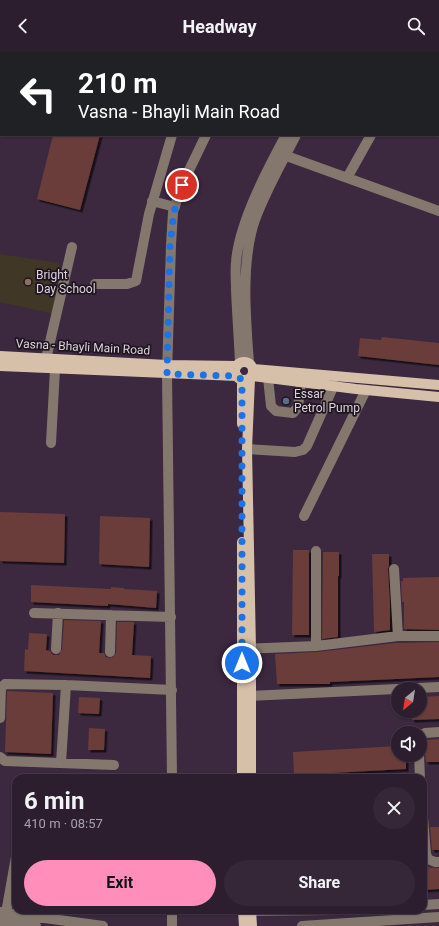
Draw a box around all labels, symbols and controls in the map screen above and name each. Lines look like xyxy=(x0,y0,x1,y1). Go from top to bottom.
icon: back xyxy=(12,15,34,37)
icon: search xyxy=(405,15,427,37)
text: Headway xyxy=(183,16,256,37)
text: 210 m xyxy=(78,67,157,100)
icon: left xyxy=(12,68,64,120)
text: Vasna - Bhayli Main Road xyxy=(78,101,280,122)
pin xyxy=(165,168,199,202)
icon: arrive xyxy=(171,174,193,196)
place label: Bright Day School xyxy=(36,268,96,296)
marker: Bright Day School xyxy=(23,277,33,287)
street label: Vasna - Bhayli Main Road xyxy=(15,336,151,358)
place label: Essar Petrol Pump xyxy=(294,387,360,415)
marker: Essar Petrol Pump xyxy=(281,396,291,406)
position arrow xyxy=(221,642,263,684)
north arrow xyxy=(391,682,427,718)
map controls xyxy=(391,682,427,762)
button: sound xyxy=(391,726,427,762)
text: 6 min xyxy=(24,787,84,815)
button: close xyxy=(373,787,415,829)
text: 410 m · 08:57 xyxy=(24,816,103,831)
button: Exit xyxy=(24,860,216,906)
button: Share xyxy=(224,860,415,906)

